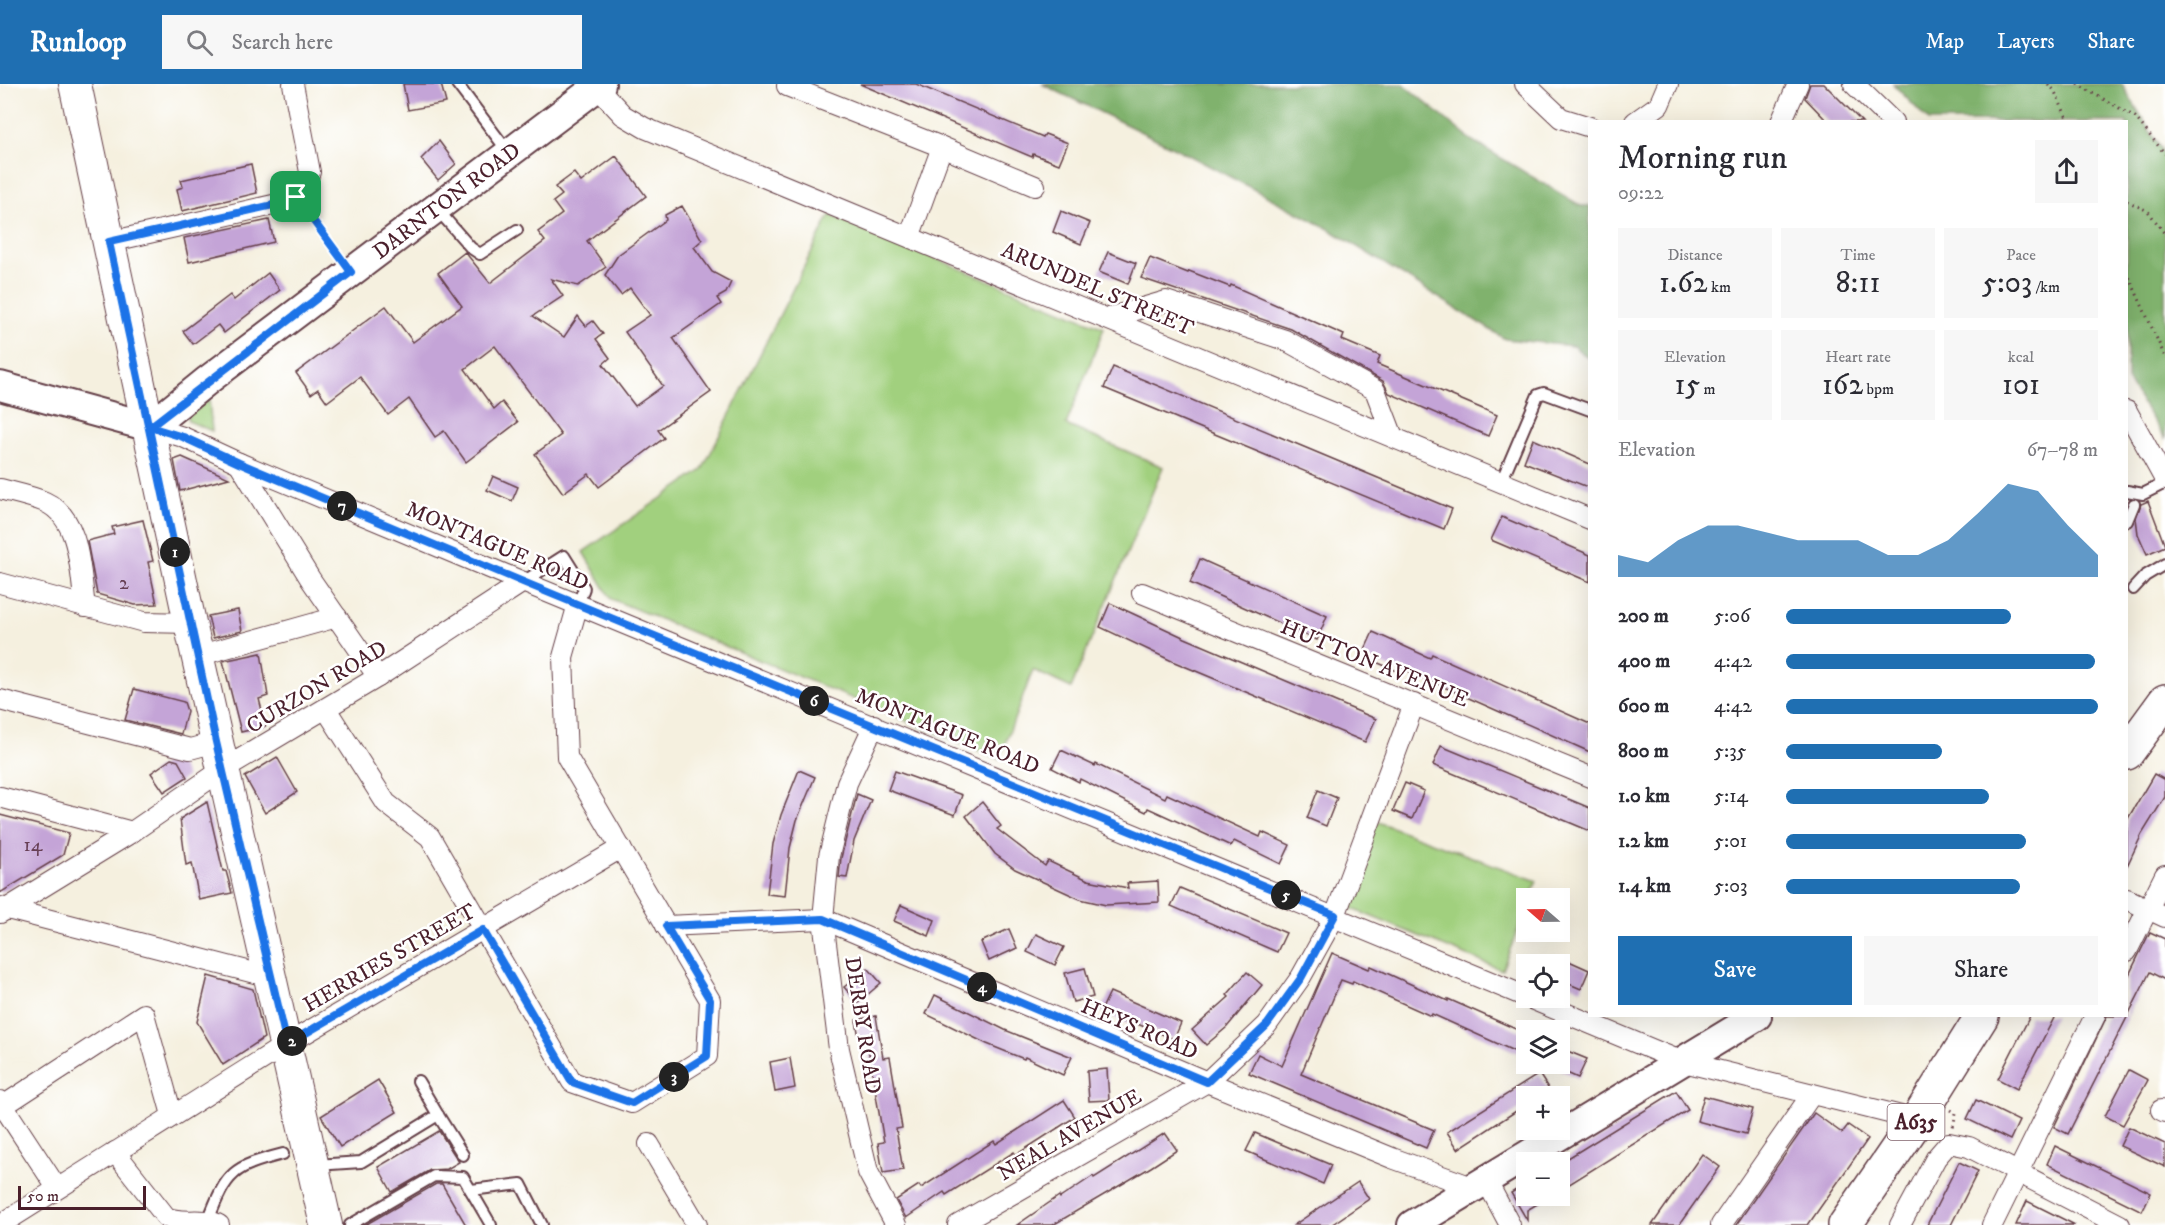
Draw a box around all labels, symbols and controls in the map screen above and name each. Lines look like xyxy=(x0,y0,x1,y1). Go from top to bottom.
search box xyxy=(162,15,582,69)
text: Runloop xyxy=(30,25,126,60)
icon: search xyxy=(183,26,216,59)
text: Search here xyxy=(231,29,333,56)
text: Map xyxy=(1925,29,1964,55)
text: Layers xyxy=(1997,29,2055,55)
text: Share xyxy=(2088,29,2135,55)
street label: DARNTON ROAD xyxy=(368,137,526,266)
text: Morning run xyxy=(1618,138,1787,179)
button: share xyxy=(2035,140,2098,203)
pin xyxy=(270,171,321,222)
icon: arrive xyxy=(279,180,312,213)
text: 09:22 xyxy=(1618,181,1664,206)
street label: ARUNDEL STREET xyxy=(997,237,1198,342)
text: Distance xyxy=(1667,245,1723,265)
text: Time xyxy=(1841,245,1875,265)
text: Pace xyxy=(2006,245,2036,265)
text: 1.62 xyxy=(1659,265,1708,302)
text: 8:11 xyxy=(1836,265,1880,302)
text: 5:03 xyxy=(1982,265,2032,302)
text: km xyxy=(1708,277,1731,297)
text: /km xyxy=(2032,277,2060,297)
text: Elevation xyxy=(1664,347,1726,367)
text: Heart rate xyxy=(1825,347,1891,367)
text: kcal xyxy=(2008,347,2034,367)
text: 15 xyxy=(1674,367,1700,404)
text: 162 xyxy=(1822,367,1863,404)
text: 101 xyxy=(2002,367,2040,404)
text: m xyxy=(1700,379,1716,399)
text: bpm xyxy=(1863,379,1894,399)
text: Elevation xyxy=(1618,438,1695,463)
text: 67–78 m xyxy=(2027,438,2098,463)
pin: 7 xyxy=(327,491,357,521)
text: 7 xyxy=(338,496,346,516)
street label: MONTAGUE ROAD xyxy=(402,496,593,597)
pin: 1 xyxy=(160,537,190,567)
text: 1 xyxy=(172,542,178,562)
house number: 2 xyxy=(119,571,129,596)
text: 200 m xyxy=(1618,604,1669,629)
text: 5:06 xyxy=(1714,604,1750,629)
street label: HUTTON AVENUE xyxy=(1276,613,1473,714)
street label: CURZON ROAD xyxy=(242,635,392,740)
text: 400 m xyxy=(1618,649,1670,674)
text: 4:42 xyxy=(1714,649,1752,674)
street label: MONTAGUE ROAD xyxy=(851,682,1043,781)
pin: 6 xyxy=(799,686,829,716)
text: 6 xyxy=(810,691,818,711)
text: 600 m xyxy=(1618,694,1669,719)
text: 4:42 xyxy=(1714,694,1752,719)
text: 800 m xyxy=(1618,739,1669,764)
text: 5:35 xyxy=(1714,739,1747,764)
text: 1.0 km xyxy=(1618,784,1670,809)
text: 5:14 xyxy=(1714,784,1748,809)
text: 1.2 km xyxy=(1618,829,1669,854)
text: 5:01 xyxy=(1714,829,1747,854)
house number: 14 xyxy=(24,833,43,858)
text: 1.4 km xyxy=(1618,874,1671,899)
text: 5:03 xyxy=(1714,874,1747,899)
pin: 5 xyxy=(1271,880,1301,910)
text: 5 xyxy=(1282,885,1290,905)
north arrow xyxy=(1516,888,1570,942)
map controls xyxy=(1516,888,1570,1206)
street label: HERRIES STREET xyxy=(299,898,481,1019)
button: Save xyxy=(1618,936,1852,1005)
button: Share xyxy=(1864,936,2098,1005)
button: locate xyxy=(1516,954,1570,1008)
street label: DERBY ROAD xyxy=(838,955,887,1096)
pin: 4 xyxy=(967,972,997,1002)
text: 4 xyxy=(977,977,987,997)
street label: HEYS ROAD xyxy=(1077,993,1202,1066)
button: layers xyxy=(1516,1020,1570,1074)
pin: 2 xyxy=(277,1026,307,1056)
text: 2 xyxy=(288,1031,296,1051)
pin: 3 xyxy=(659,1062,689,1092)
text: 3 xyxy=(671,1067,677,1087)
street label: NEAL AVENUE xyxy=(993,1083,1147,1187)
button: + xyxy=(1516,1086,1570,1140)
road number: A635 xyxy=(1888,1104,1944,1140)
button: − xyxy=(1516,1152,1570,1206)
scale bar xyxy=(18,1183,146,1210)
text: 50 m xyxy=(27,1186,59,1206)

